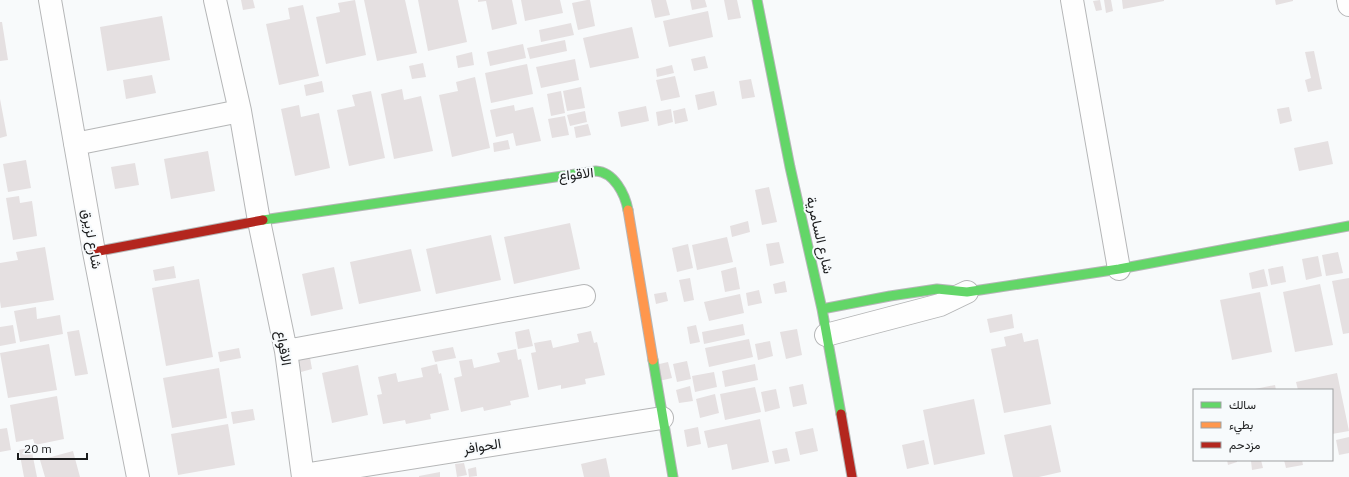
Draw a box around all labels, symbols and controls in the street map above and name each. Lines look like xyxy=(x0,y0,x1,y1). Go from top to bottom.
street label: الاقواع xyxy=(558,163,595,187)
street label: شارع السامرية xyxy=(800,195,838,276)
street label: شارع لزيرق xyxy=(76,208,106,271)
street label: الاقواع xyxy=(270,329,296,367)
legend xyxy=(1193,389,1333,461)
text: سالك xyxy=(1229,397,1256,412)
text: بطيء xyxy=(1229,417,1253,435)
street label: الحوافر xyxy=(461,434,502,458)
scale bar xyxy=(18,435,87,461)
text: مزدحم xyxy=(1229,437,1260,453)
text: 20 m xyxy=(24,441,52,456)

